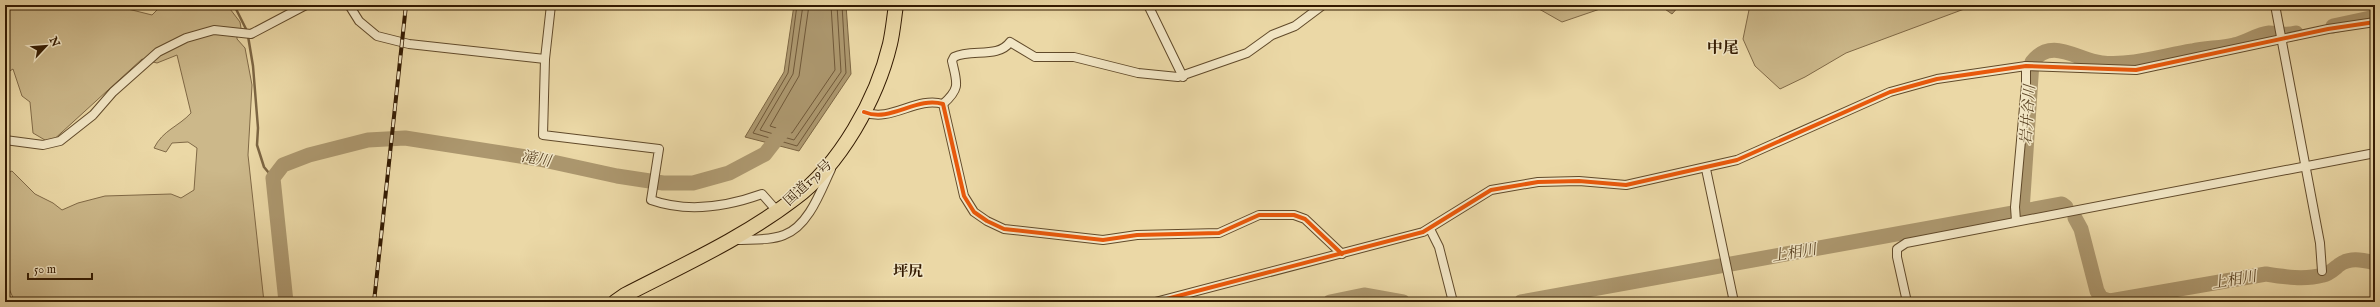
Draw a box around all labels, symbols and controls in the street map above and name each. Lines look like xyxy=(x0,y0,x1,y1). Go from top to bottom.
north arrow xyxy=(26,26,66,66)
text: N xyxy=(45,34,63,50)
district label: 中尾 xyxy=(1707,39,1739,59)
water label: 岩井谷川 xyxy=(2016,82,2040,146)
water label: 滝川 xyxy=(520,147,554,171)
street label: 国道179号 xyxy=(780,156,836,210)
water label: 上相川 xyxy=(1770,239,1820,266)
scale bar xyxy=(28,255,92,281)
text: 50 m xyxy=(34,262,56,277)
district label: 坪尻 xyxy=(893,262,923,281)
water label: 上相川 xyxy=(2210,266,2260,293)

